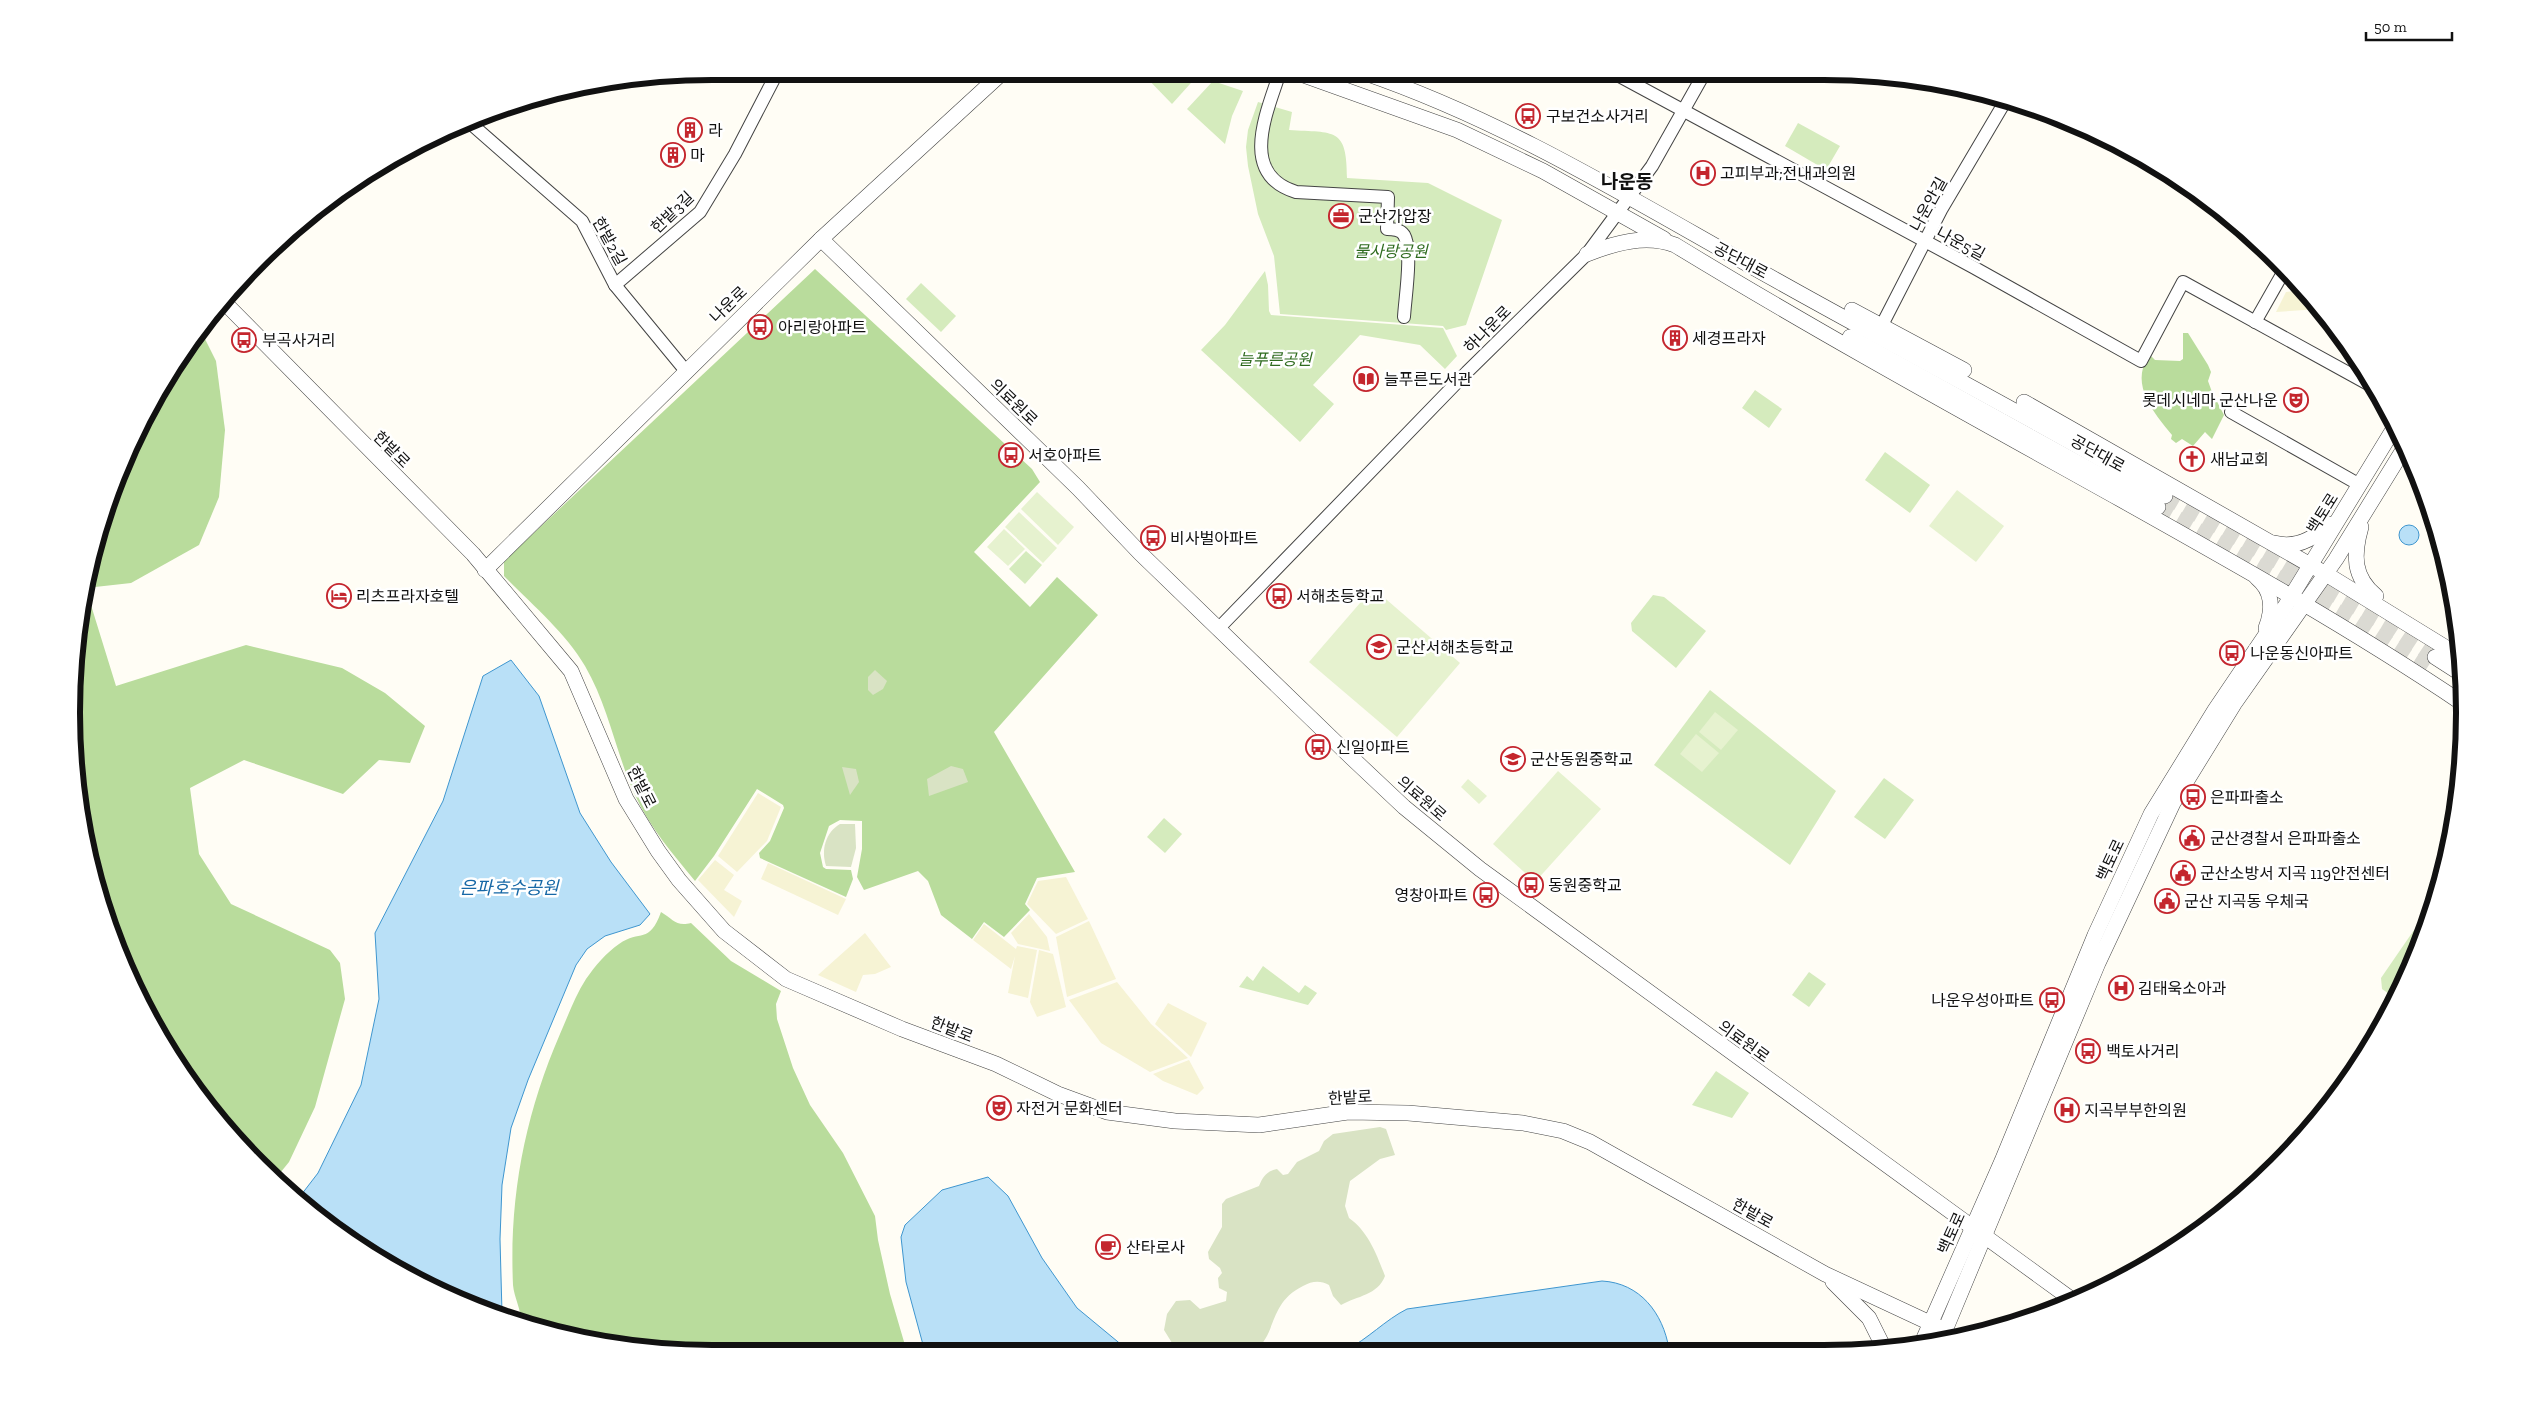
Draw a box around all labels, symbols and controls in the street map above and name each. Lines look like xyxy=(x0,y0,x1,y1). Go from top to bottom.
scale bar xyxy=(2366,10,2452,42)
text: 50 m xyxy=(2374,18,2407,36)
bus stop icon: 구보건소사거리 xyxy=(1515,103,1541,129)
place label: 구보건소사거리 xyxy=(1546,107,1649,126)
building icon: 라 xyxy=(677,117,703,143)
place label: 라 xyxy=(708,121,723,140)
building icon: 마 xyxy=(660,142,686,168)
place label: 마 xyxy=(690,146,705,165)
hospital icon: 고피부과;전내과의원 xyxy=(1690,160,1716,186)
place label: 고피부과;전내과의원 xyxy=(1720,164,1856,183)
district label: 나운동 xyxy=(1601,170,1653,193)
street label: 나운안길 xyxy=(1906,174,1951,235)
street label: 한밭3길 xyxy=(647,187,698,237)
office icon: 군산가압장 xyxy=(1328,203,1354,229)
place label: 군산가압장 xyxy=(1358,207,1432,226)
street label: 한밭2길 xyxy=(589,214,631,269)
street label: 나운5길 xyxy=(1933,223,1988,264)
street label: 공단대로 xyxy=(1710,238,1771,283)
park label: 물사랑공원 xyxy=(1354,242,1429,261)
street label: 나운로 xyxy=(706,282,751,327)
street label: 하나운로 xyxy=(1460,302,1515,357)
bus stop icon: 아리랑아파트 xyxy=(747,314,773,340)
place label: 아리랑아파트 xyxy=(778,318,866,337)
building icon: 세경프라자 xyxy=(1662,325,1688,351)
bus stop icon: 부곡사거리 xyxy=(231,327,257,353)
place label: 세경프라자 xyxy=(1692,329,1766,348)
place label: 부곡사거리 xyxy=(262,331,336,350)
park label: 늘푸른공원 xyxy=(1238,350,1313,369)
library icon: 늘푸른도서관 xyxy=(1353,366,1379,392)
place label: 늘푸른도서관 xyxy=(1384,370,1473,389)
street label: 의료원로 xyxy=(986,375,1042,430)
theatre icon: 롯데시네마 군산나운 xyxy=(2283,387,2309,413)
place label: 롯데시네마 군산나운 xyxy=(2142,391,2278,410)
street label: 한밭로 xyxy=(369,427,414,472)
street label: 공단대로 xyxy=(2067,431,2128,476)
bus stop icon: 서호아파트 xyxy=(998,442,1024,468)
place label: 서호아파트 xyxy=(1028,446,1102,465)
church icon: 새남교회 xyxy=(2179,446,2205,472)
place label: 새남교회 xyxy=(2210,450,2269,469)
street label: 백토로 xyxy=(2303,489,2342,537)
bus stop icon: 비사벌아파트 xyxy=(1140,525,1166,551)
place label: 비사벌아파트 xyxy=(1170,529,1258,548)
hotel icon: 리츠프라자호텔 xyxy=(326,583,352,609)
bus stop icon: 서해초등학교 xyxy=(1266,583,1292,609)
place label: 리츠프라자호텔 xyxy=(356,587,459,606)
place label: 서해초등학교 xyxy=(1296,587,1384,606)
school or university icon: 군산서해초등학교 xyxy=(1366,634,1392,660)
place label: 군산서해초등학교 xyxy=(1396,638,1514,657)
bus stop icon: 나운동신아파트 xyxy=(2219,640,2245,666)
place label: 나운동신아파트 xyxy=(2250,644,2353,663)
bus stop icon: 신일아파트 xyxy=(1305,734,1331,760)
place label: 신일아파트 xyxy=(1336,738,1410,757)
school or university icon: 군산동원중학교 xyxy=(1500,746,1526,772)
place label: 군산동원중학교 xyxy=(1530,750,1633,769)
street label: 한밭로 xyxy=(623,763,660,811)
street label: 의료원로 xyxy=(1393,772,1450,825)
bus stop icon: 은파파출소 xyxy=(2180,784,2206,810)
place label: 은파파출소 xyxy=(2210,788,2284,807)
public building icon: 군산경찰서 은파파출소 xyxy=(2179,825,2205,851)
place label: 군산경찰서 은파파출소 xyxy=(2210,829,2361,848)
street label: 백토로 xyxy=(2093,836,2129,884)
public building icon: 군산소방서 지곡 119안전센터 xyxy=(2170,860,2196,886)
place label: 군산소방서 지곡 119안전센터 xyxy=(2200,864,2390,883)
bus stop icon: 동원중학교 xyxy=(1518,872,1544,898)
place label: 동원중학교 xyxy=(1548,876,1622,895)
water label: 은파호수공원 xyxy=(459,877,560,899)
bus stop icon: 영창아파트 xyxy=(1473,882,1499,908)
place label: 영창아파트 xyxy=(1394,886,1468,905)
public building icon: 군산 지곡동 우체국 xyxy=(2154,888,2180,914)
place label: 군산 지곡동 우체국 xyxy=(2184,892,2309,911)
hospital icon: 김태욱소아과 xyxy=(2108,975,2134,1001)
place label: 김태욱소아과 xyxy=(2138,979,2227,998)
bus stop icon: 나운우성아파트 xyxy=(2039,987,2065,1013)
place label: 나운우성아파트 xyxy=(1931,991,2034,1010)
street label: 한밭로 xyxy=(928,1013,976,1046)
street label: 의료원로 xyxy=(1714,1016,1773,1067)
bus stop icon: 백토사거리 xyxy=(2075,1038,2101,1064)
place label: 백토사거리 xyxy=(2106,1042,2180,1061)
street label: 한밭로 xyxy=(1327,1087,1373,1108)
theatre icon: 자전거 문화센터 xyxy=(986,1095,1012,1121)
hospital icon: 지곡부부한의원 xyxy=(2054,1097,2080,1123)
place label: 자전거 문화센터 xyxy=(1016,1099,1123,1118)
place label: 지곡부부한의원 xyxy=(2084,1101,2187,1120)
street label: 한밭로 xyxy=(1729,1194,1777,1233)
street label: 백토로 xyxy=(1934,1209,1969,1257)
cafe icon: 산타로사 xyxy=(1095,1234,1121,1260)
place label: 산타로사 xyxy=(1126,1238,1185,1257)

